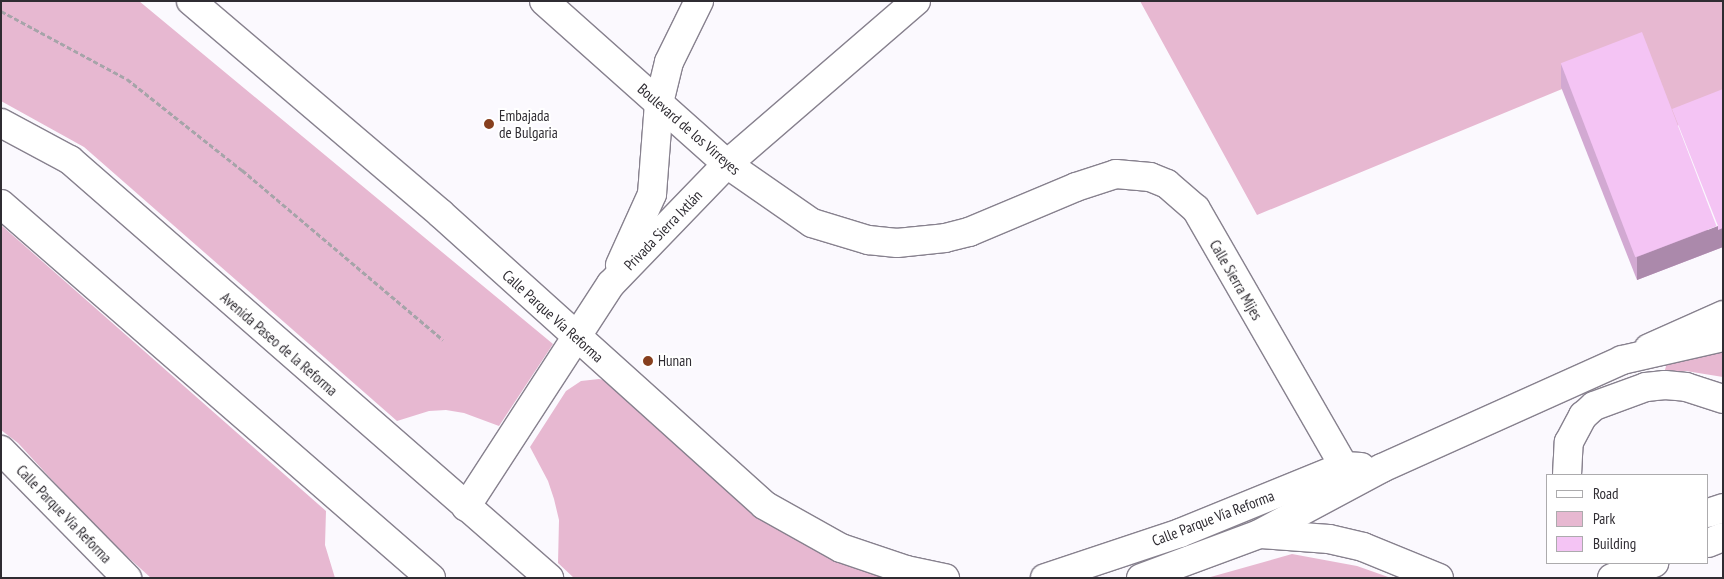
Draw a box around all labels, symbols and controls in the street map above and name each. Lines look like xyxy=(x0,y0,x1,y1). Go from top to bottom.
street label: Boulevard de los Virreyes xyxy=(634,79,744,179)
place label: Embajada de Bulgaria xyxy=(499,106,558,141)
marker: Embajada de Bulgaria xyxy=(483,118,495,130)
street label: Privada Sierra Ixtlán xyxy=(620,186,706,274)
street label: Calle Sierra Mijes xyxy=(1206,237,1266,323)
street label: Calle Parque Vía Reforma xyxy=(499,266,607,366)
street label: Avenida Paseo de la Reforma xyxy=(217,288,341,400)
place label: Hunan xyxy=(658,352,692,370)
marker: Hunan xyxy=(642,355,654,367)
street label: Calle Parque Vía Reforma xyxy=(13,461,115,567)
legend xyxy=(1546,474,1709,564)
text: Road xyxy=(1593,484,1619,503)
street label: Calle Parque Vía Reforma xyxy=(1149,486,1277,550)
text: Park xyxy=(1593,509,1615,528)
text: Building xyxy=(1593,534,1636,553)

